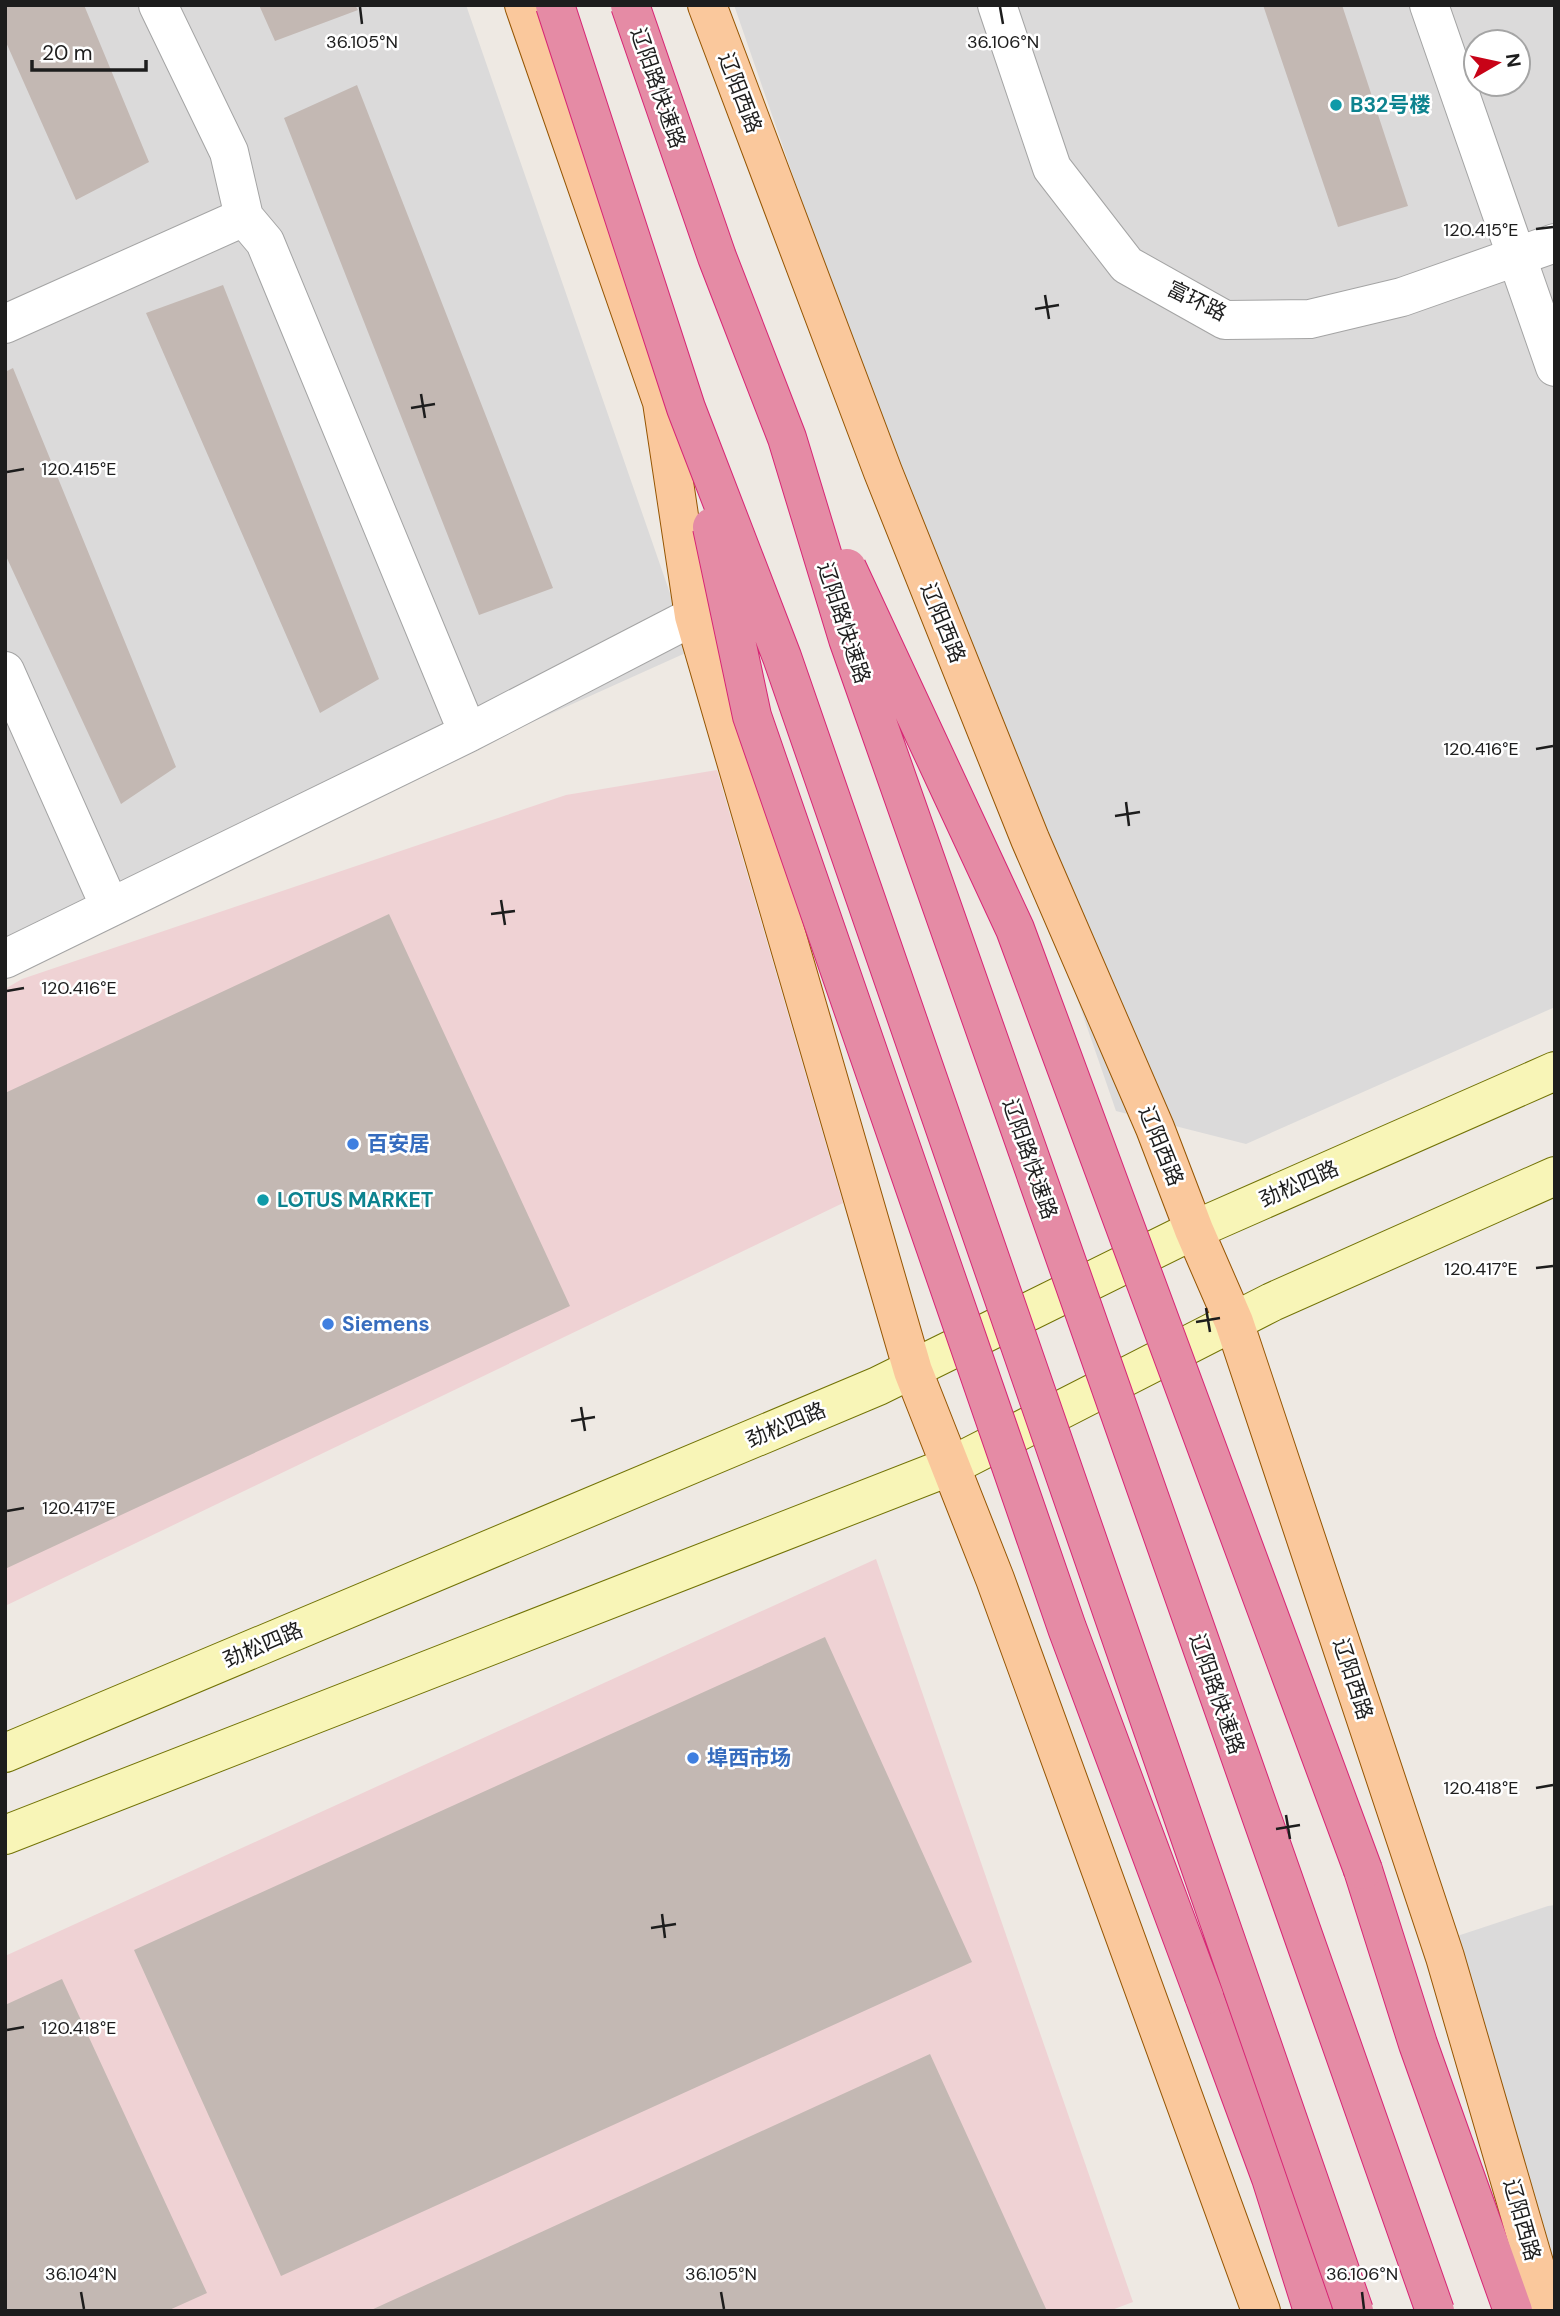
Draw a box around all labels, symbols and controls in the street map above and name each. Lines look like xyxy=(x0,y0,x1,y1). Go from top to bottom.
street label: 辽阳路快速路 xyxy=(624,24,692,152)
scale bar xyxy=(32,28,145,72)
north arrow xyxy=(1462,28,1532,98)
text: 36.105°N xyxy=(326,30,398,54)
text: 36.106°N xyxy=(967,30,1039,54)
text: 20 m xyxy=(42,39,93,67)
street label: 辽阳西路 xyxy=(712,49,768,137)
text: N xyxy=(1500,52,1527,69)
place label: B32号楼 xyxy=(1350,91,1430,119)
marker: B32号楼 xyxy=(1328,97,1344,113)
text: 120.415°E xyxy=(1444,218,1518,242)
street label: 富环路 xyxy=(1163,275,1231,327)
text: 120.415°E xyxy=(42,457,116,481)
street label: 辽阳路快速路 xyxy=(811,559,877,687)
street label: 辽阳西路 xyxy=(914,579,972,667)
text: 120.416°E xyxy=(1443,737,1519,761)
text: 120.416°E xyxy=(41,976,117,1000)
street label: 辽阳路快速路 xyxy=(996,1095,1064,1223)
street label: 辽阳西路 xyxy=(1132,1102,1190,1190)
place label: 百安居 xyxy=(367,1130,430,1158)
marker: 百安居 xyxy=(345,1136,361,1152)
street label: 劲松四路 xyxy=(1255,1154,1343,1214)
place label: LOTUS MARKET xyxy=(277,1186,433,1214)
marker: LOTUS MARKET xyxy=(255,1192,271,1208)
text: 120.417°E xyxy=(1444,1257,1518,1281)
place label: Siemens xyxy=(342,1310,430,1338)
marker: Siemens xyxy=(320,1316,336,1332)
street label: 劲松四路 xyxy=(742,1396,830,1454)
text: 120.417°E xyxy=(42,1496,116,1520)
street label: 劲松四路 xyxy=(219,1616,307,1674)
street label: 辽阳路快速路 xyxy=(1183,1630,1251,1758)
street label: 辽阳西路 xyxy=(1327,1635,1379,1723)
place label: 埠西市场 xyxy=(707,1744,791,1772)
marker: 埠西市场 xyxy=(685,1750,701,1766)
text: 120.418°E xyxy=(1444,1776,1518,1800)
text: 120.418°E xyxy=(42,2016,116,2040)
street label: 辽阳西路 xyxy=(1497,2176,1547,2264)
text: 36.104°N xyxy=(45,2262,117,2286)
text: 36.105°N xyxy=(685,2262,757,2286)
text: 36.106°N xyxy=(1326,2262,1398,2286)

